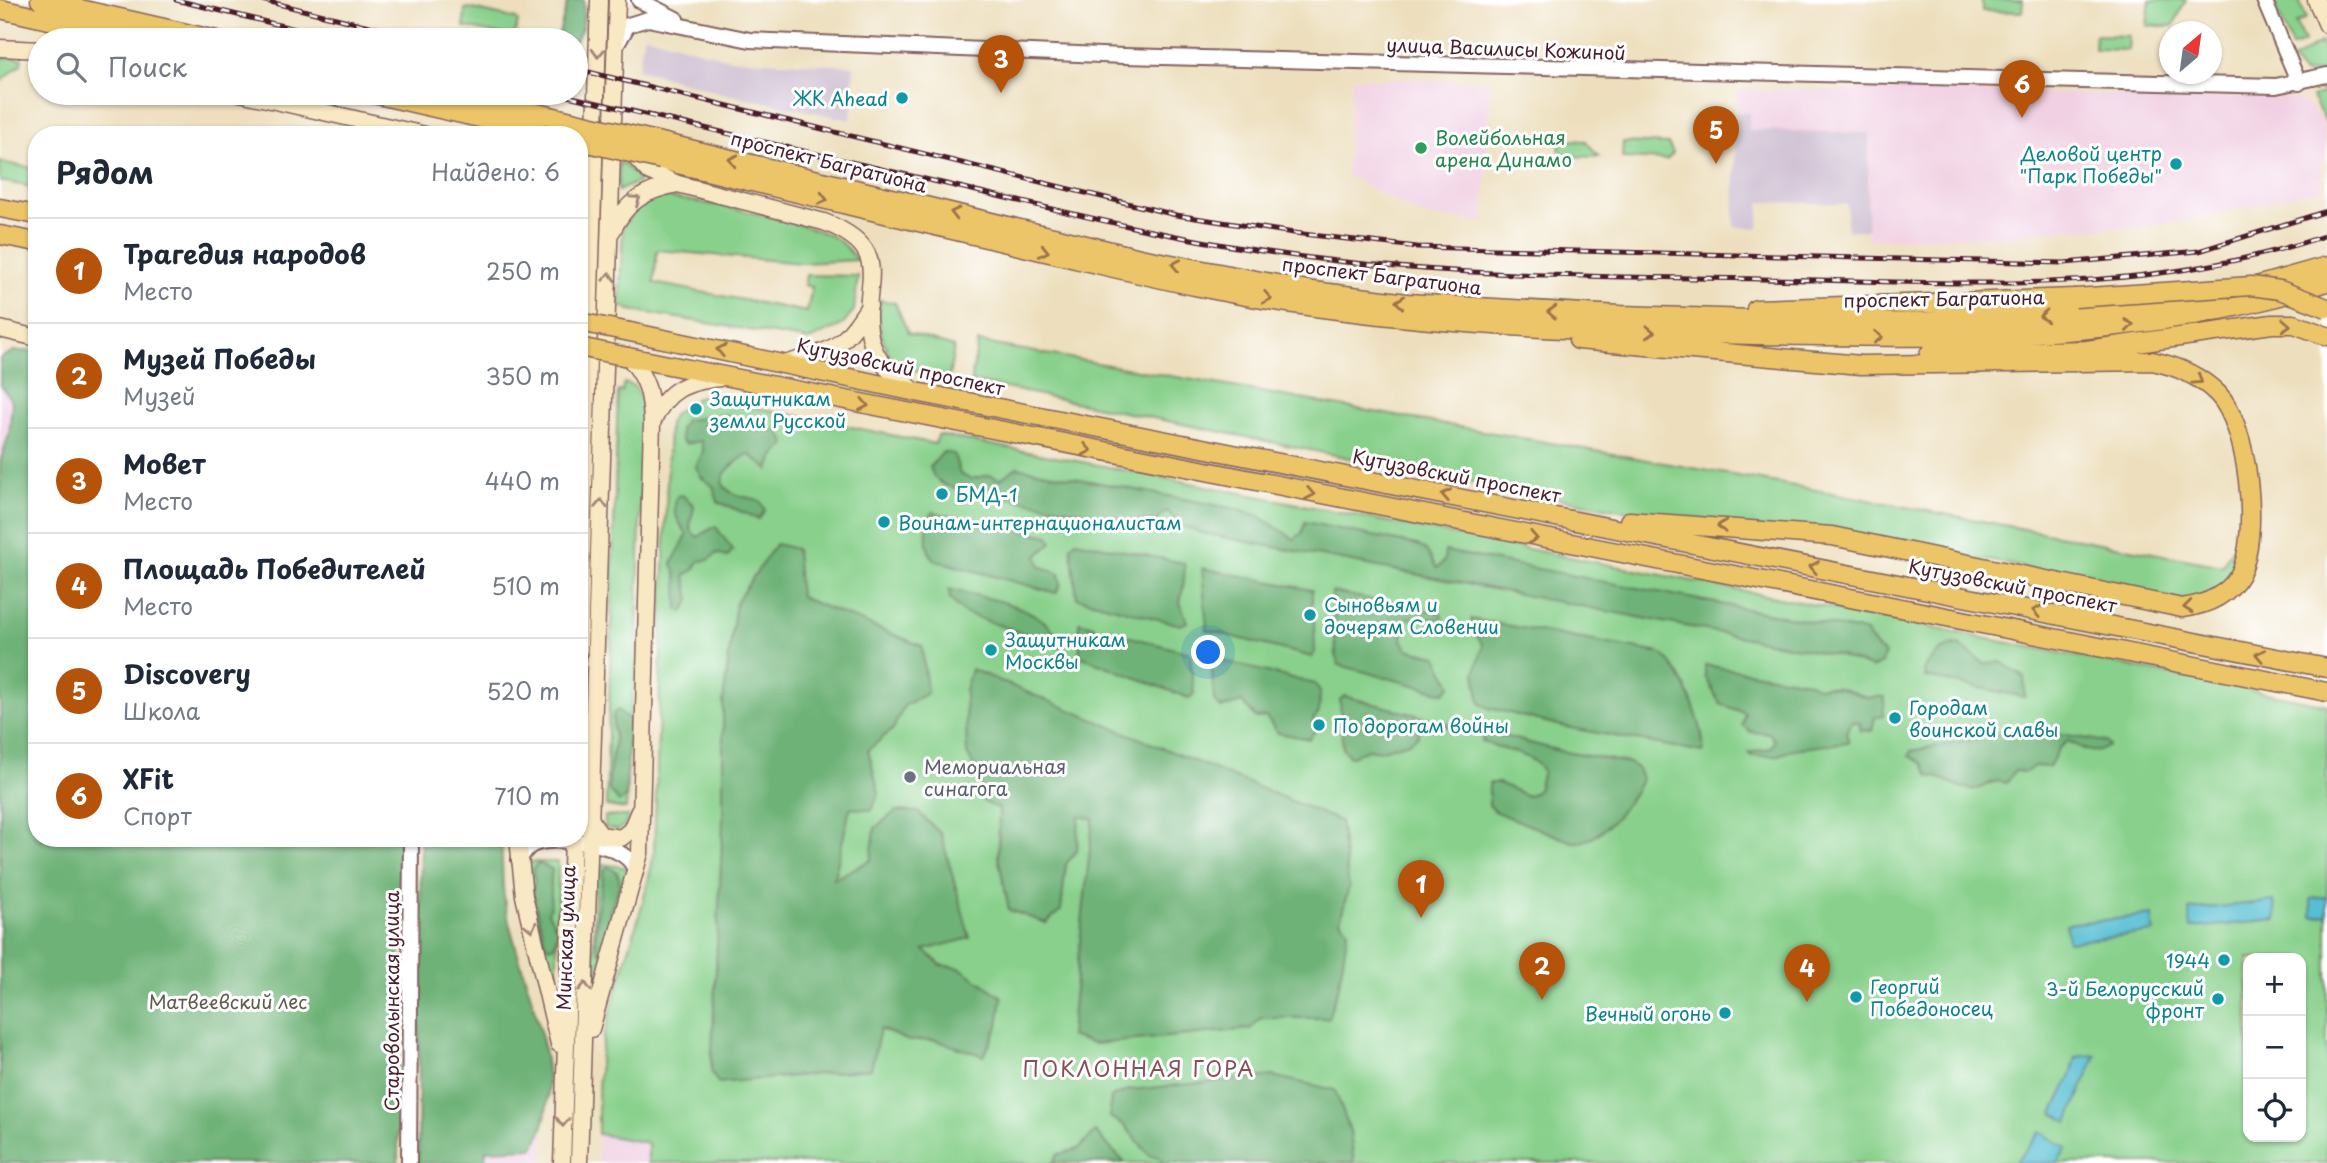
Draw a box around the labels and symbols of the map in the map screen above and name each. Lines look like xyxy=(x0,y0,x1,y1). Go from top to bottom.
north arrow xyxy=(2159,21,2222,84)
street label: улица Василисы Кожиной xyxy=(1386,30,1626,66)
pin: 3 xyxy=(978,35,1024,93)
one-way arrow xyxy=(590,48,605,59)
pin: 6 xyxy=(1999,60,2045,118)
place label: ЖК Ahead xyxy=(792,84,888,112)
marker: ЖК Ahead xyxy=(894,90,910,106)
pin: 5 xyxy=(1693,106,1739,164)
street label: проспект Багратиона xyxy=(728,123,930,199)
place label: Волейбольная арена Динамо xyxy=(1435,123,1572,173)
place label: Деловой центр "Парк Победы" xyxy=(2019,139,2162,189)
marker: Волейбольная арена Динамо xyxy=(1413,140,1429,156)
one-way arrow xyxy=(728,153,740,168)
marker: Деловой центр "Парк Победы" xyxy=(2168,156,2184,172)
one-way arrow xyxy=(817,191,829,205)
one-way arrow xyxy=(629,195,642,208)
one-way arrow xyxy=(949,207,961,221)
one-way arrow xyxy=(1038,243,1050,258)
street label: проспект Багратиона xyxy=(1281,249,1484,301)
one-way arrow xyxy=(1170,258,1182,273)
one-way arrow xyxy=(601,271,616,282)
street label: проспект Багратиона xyxy=(1843,282,2045,314)
one-way arrow xyxy=(1261,290,1273,305)
one-way arrow xyxy=(1395,294,1406,309)
one-way arrow xyxy=(1546,305,1557,320)
one-way arrow xyxy=(2038,309,2049,324)
one-way arrow xyxy=(2281,317,2292,332)
one-way arrow xyxy=(2123,318,2135,333)
one-way arrow xyxy=(1645,325,1656,340)
one-way arrow xyxy=(1873,329,1883,345)
street label: Кутузовский проспект xyxy=(795,330,1008,402)
one-way arrow xyxy=(715,344,727,359)
one-way arrow xyxy=(2191,371,2204,384)
place label: Защитникам земли Русской xyxy=(709,384,846,434)
one-way arrow xyxy=(858,397,870,412)
marker: Защитникам земли Русской xyxy=(688,401,704,417)
street label: Кутузовский проспект xyxy=(1350,441,1564,509)
one-way arrow xyxy=(1081,442,1093,457)
place label: БМД-1 xyxy=(956,480,1018,508)
marker: БМД-1 xyxy=(934,486,950,502)
one-way arrow xyxy=(1304,486,1316,501)
one-way arrow xyxy=(1440,488,1452,503)
one-way arrow xyxy=(593,499,608,510)
place label: Воинам-интернационалистам xyxy=(898,508,1182,536)
marker: Воинам-интернационалистам xyxy=(876,514,892,530)
one-way arrow xyxy=(1717,519,1728,534)
one-way arrow xyxy=(1527,530,1539,545)
street label: Кутузовский проспект xyxy=(1906,551,2120,619)
one-way arrow xyxy=(1808,560,1820,575)
place label: Сыновьям и дочерям Словении xyxy=(1324,590,1499,640)
one-way arrow xyxy=(2182,599,2194,614)
one-way arrow xyxy=(2031,604,2043,619)
marker: Сыновьям и дочерям Словении xyxy=(1302,607,1318,623)
place label: Защитникам Москвы xyxy=(1005,625,1126,675)
your location xyxy=(1191,635,1225,669)
marker: Защитникам Москвы xyxy=(983,642,999,658)
one-way arrow xyxy=(2254,648,2266,663)
place label: Городам воинской славы xyxy=(1909,693,2058,743)
marker: Городам воинской славы xyxy=(1887,710,1903,726)
place label: По дорогам войны xyxy=(1333,711,1509,739)
marker: По дорогам войны xyxy=(1311,717,1327,733)
place label: Мемориальная синагога xyxy=(924,752,1066,802)
marker: Мемориальная синагога xyxy=(902,769,918,785)
pin: 1 xyxy=(1398,860,1444,918)
street label: Минская улица xyxy=(548,865,582,1011)
street label: Староволынская улица xyxy=(377,891,405,1111)
one-way arrow xyxy=(523,921,537,933)
pin: 2 xyxy=(1519,942,1565,1000)
pin: 4 xyxy=(1784,944,1830,1002)
place label: 1944 xyxy=(2166,946,2210,974)
marker: 1944 xyxy=(2216,952,2232,968)
place label: Георгий Победоносец xyxy=(1870,972,1993,1022)
place label: 3-й Белорусский фронт xyxy=(2046,974,2205,1024)
one-way arrow xyxy=(577,982,592,993)
park label: Матвеевский лес xyxy=(149,987,307,1015)
marker: Георгий Победоносец xyxy=(1848,989,1864,1005)
marker: 3-й Белорусский фронт xyxy=(2210,991,2226,1007)
place label: Вечный огонь xyxy=(1585,999,1711,1027)
marker: Вечный огонь xyxy=(1717,1005,1733,1021)
district label: ПОКЛОННАЯ ГОРА xyxy=(1023,1052,1255,1084)
one-way arrow xyxy=(555,1117,571,1128)

